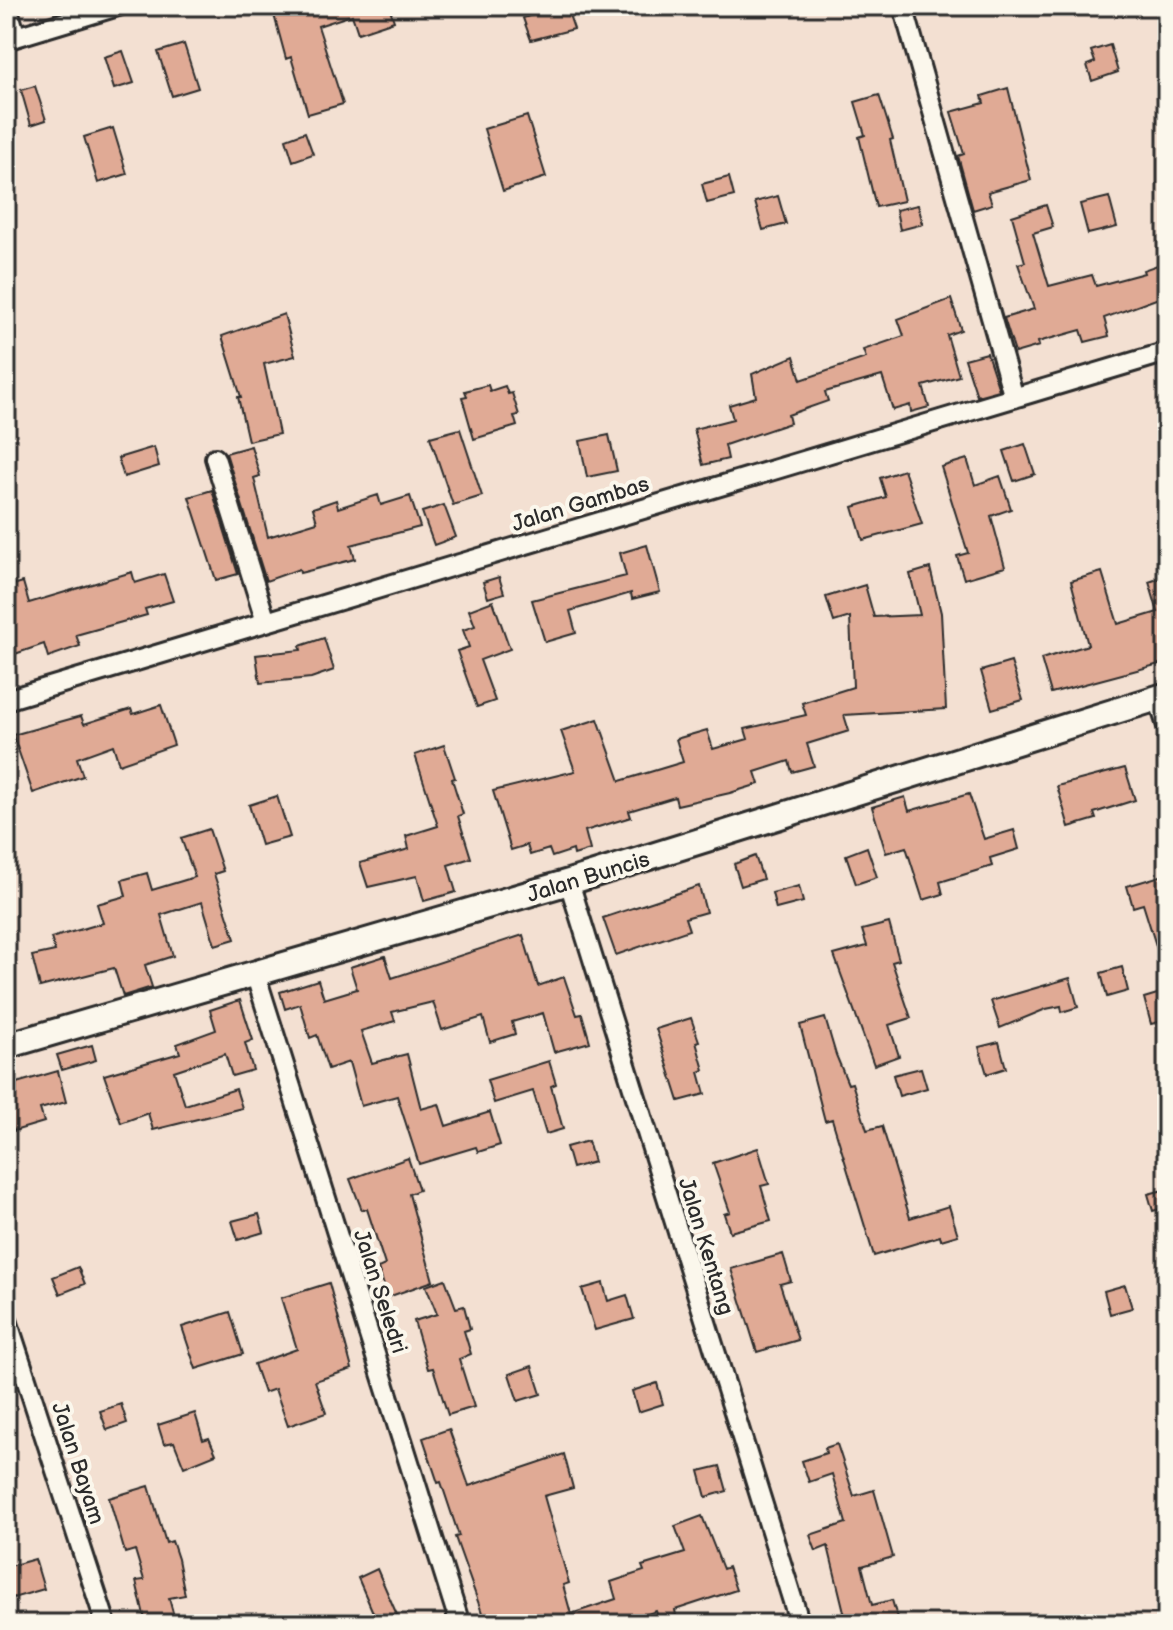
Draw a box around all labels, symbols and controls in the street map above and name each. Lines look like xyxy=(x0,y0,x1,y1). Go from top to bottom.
street label: Jalan Gambas xyxy=(509,471,652,538)
street label: Jalan Buncis xyxy=(524,846,653,909)
street label: Jalan Kentang xyxy=(672,1175,739,1318)
street label: Jalan Seledri xyxy=(347,1226,412,1357)
street label: Jalan Bayam xyxy=(45,1399,110,1528)

